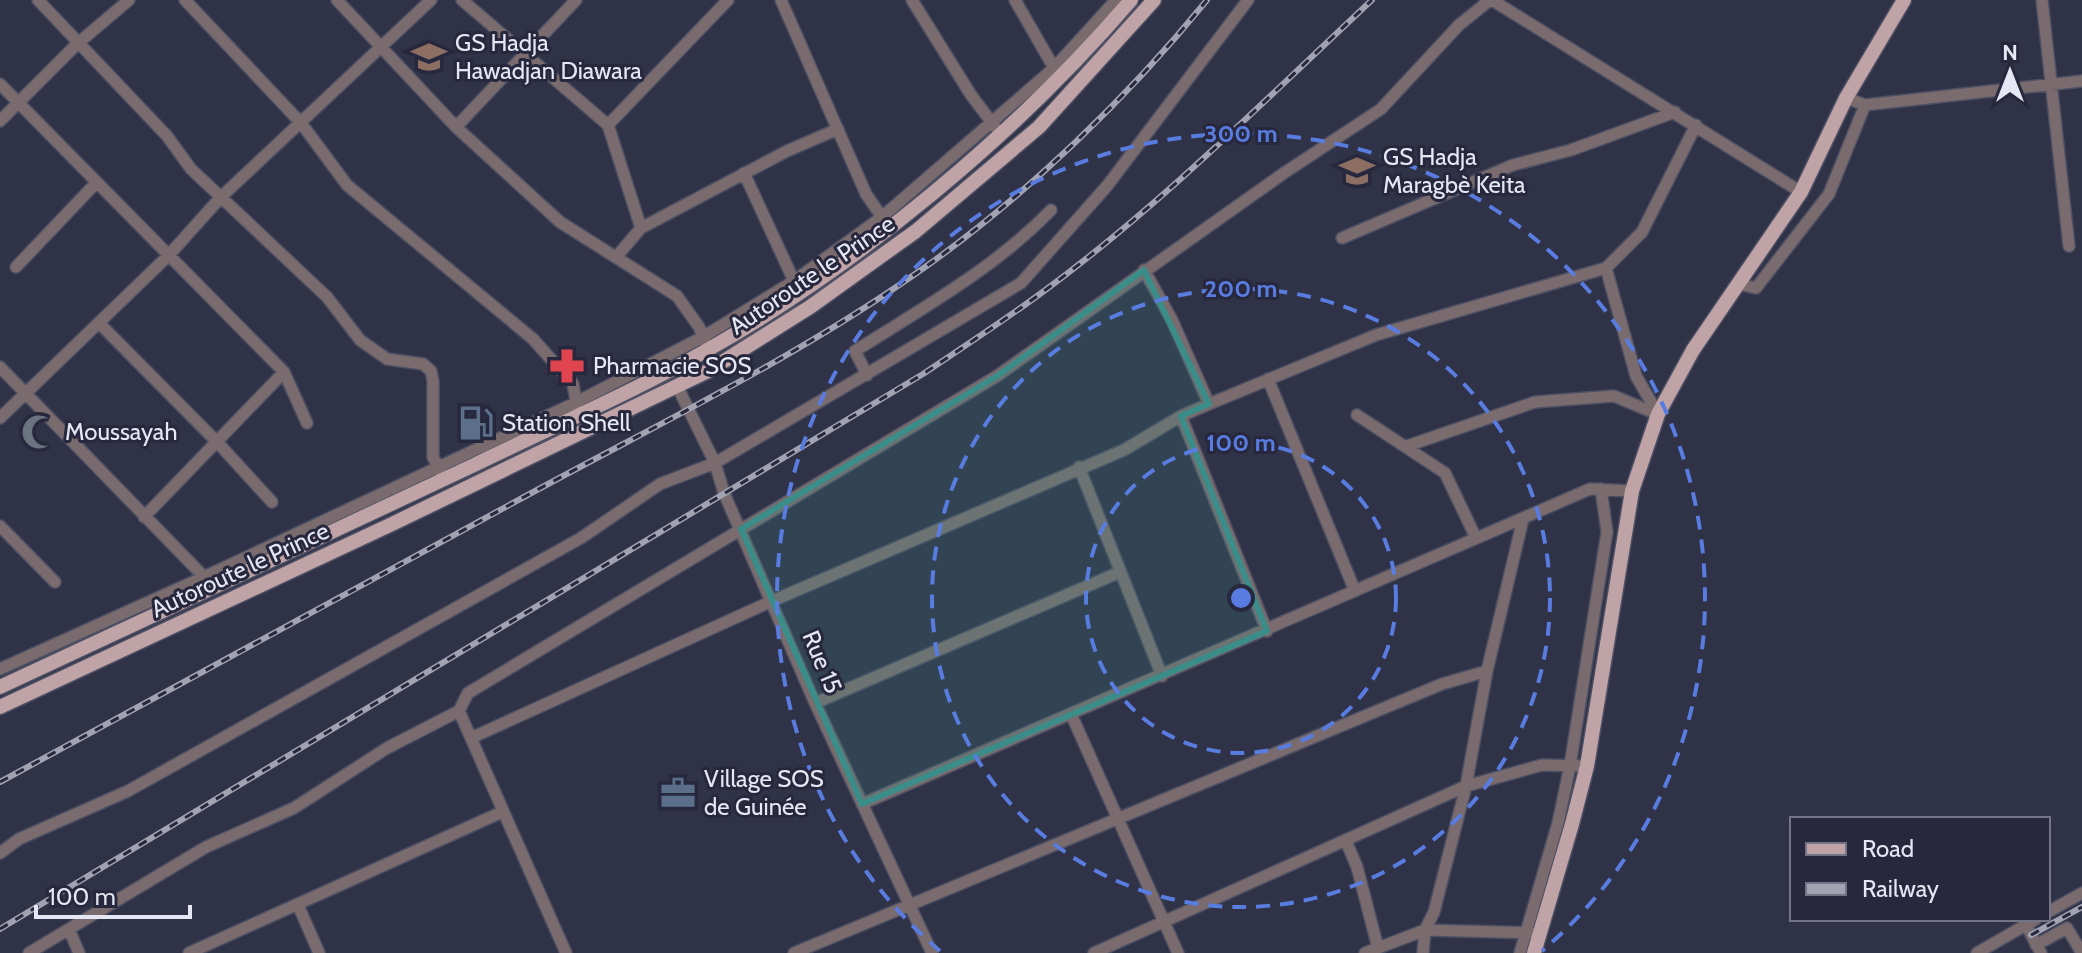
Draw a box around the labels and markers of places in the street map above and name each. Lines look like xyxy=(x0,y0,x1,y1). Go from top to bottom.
place label: GS Hadja Hawadjan Diawara xyxy=(455,28,642,85)
school or university icon: GS Hadja Hawadjan Diawara xyxy=(410,38,448,76)
place label: GS Hadja Maragbè Keita xyxy=(1383,142,1526,199)
school or university icon: GS Hadja Maragbè Keita xyxy=(1338,152,1376,190)
pharmacy icon: Pharmacie SOS xyxy=(548,347,586,385)
place label: Pharmacie SOS xyxy=(593,351,751,380)
fuel station icon: Station Shell xyxy=(457,404,495,442)
place label: Station Shell xyxy=(502,408,631,437)
mosque icon: Moussayah xyxy=(20,413,58,451)
place label: Moussayah xyxy=(65,417,177,446)
centre of rings xyxy=(1227,584,1255,612)
place label: Village SOS de Guinée xyxy=(704,764,824,821)
office icon: Village SOS de Guinée xyxy=(659,774,697,812)

